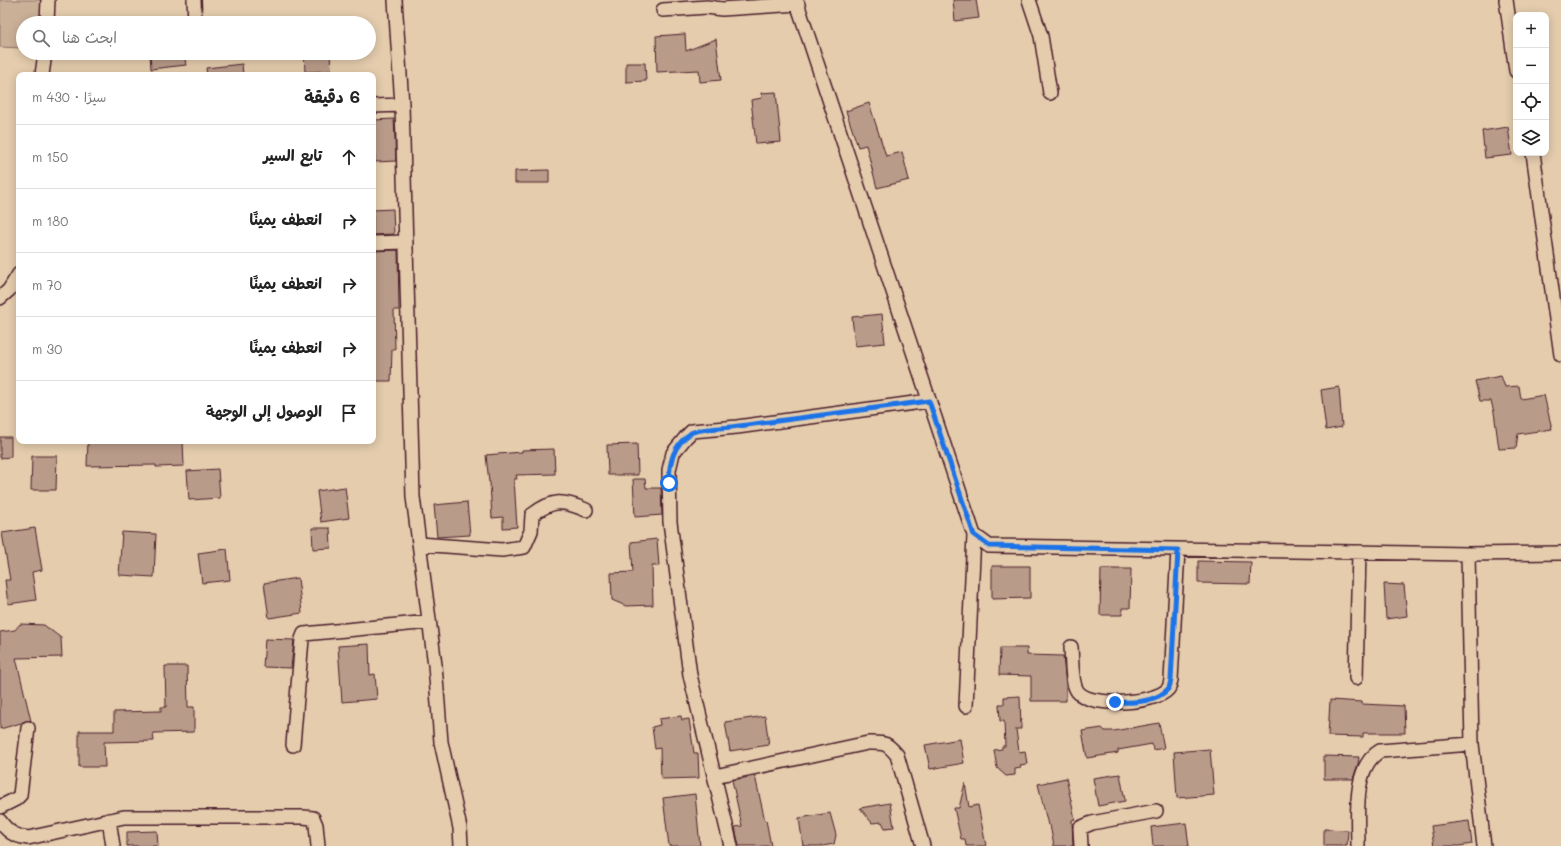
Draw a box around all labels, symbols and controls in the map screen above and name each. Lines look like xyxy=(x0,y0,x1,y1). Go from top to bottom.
map controls xyxy=(1513,12,1549,156)
button: + xyxy=(1513,12,1549,48)
search box xyxy=(16,16,376,60)
icon: search xyxy=(30,27,52,49)
text: ابحث هنا xyxy=(62,27,117,47)
button: − xyxy=(1513,48,1549,84)
button: locate xyxy=(1513,84,1549,120)
text: 6 دقيقة xyxy=(304,85,360,107)
text: سيرًا · 430 m xyxy=(32,88,106,105)
button: layers xyxy=(1513,120,1549,156)
text: تابع السير xyxy=(263,145,322,165)
icon: ahead xyxy=(338,146,360,168)
text: 150 m xyxy=(32,148,68,165)
text: انعطف يمينًا xyxy=(250,209,322,229)
icon: right xyxy=(338,210,360,232)
text: 180 m xyxy=(32,212,68,229)
text: انعطف يمينًا xyxy=(250,273,322,293)
icon: right xyxy=(338,274,360,296)
text: 70 m xyxy=(32,276,62,293)
text: انعطف يمينًا xyxy=(250,337,322,357)
icon: right xyxy=(338,338,360,360)
text: 30 m xyxy=(32,340,62,357)
text: الوصول إلى الوجهة xyxy=(206,401,322,421)
icon: arrive xyxy=(338,402,360,424)
route start xyxy=(660,474,678,492)
route end xyxy=(1106,693,1124,711)

